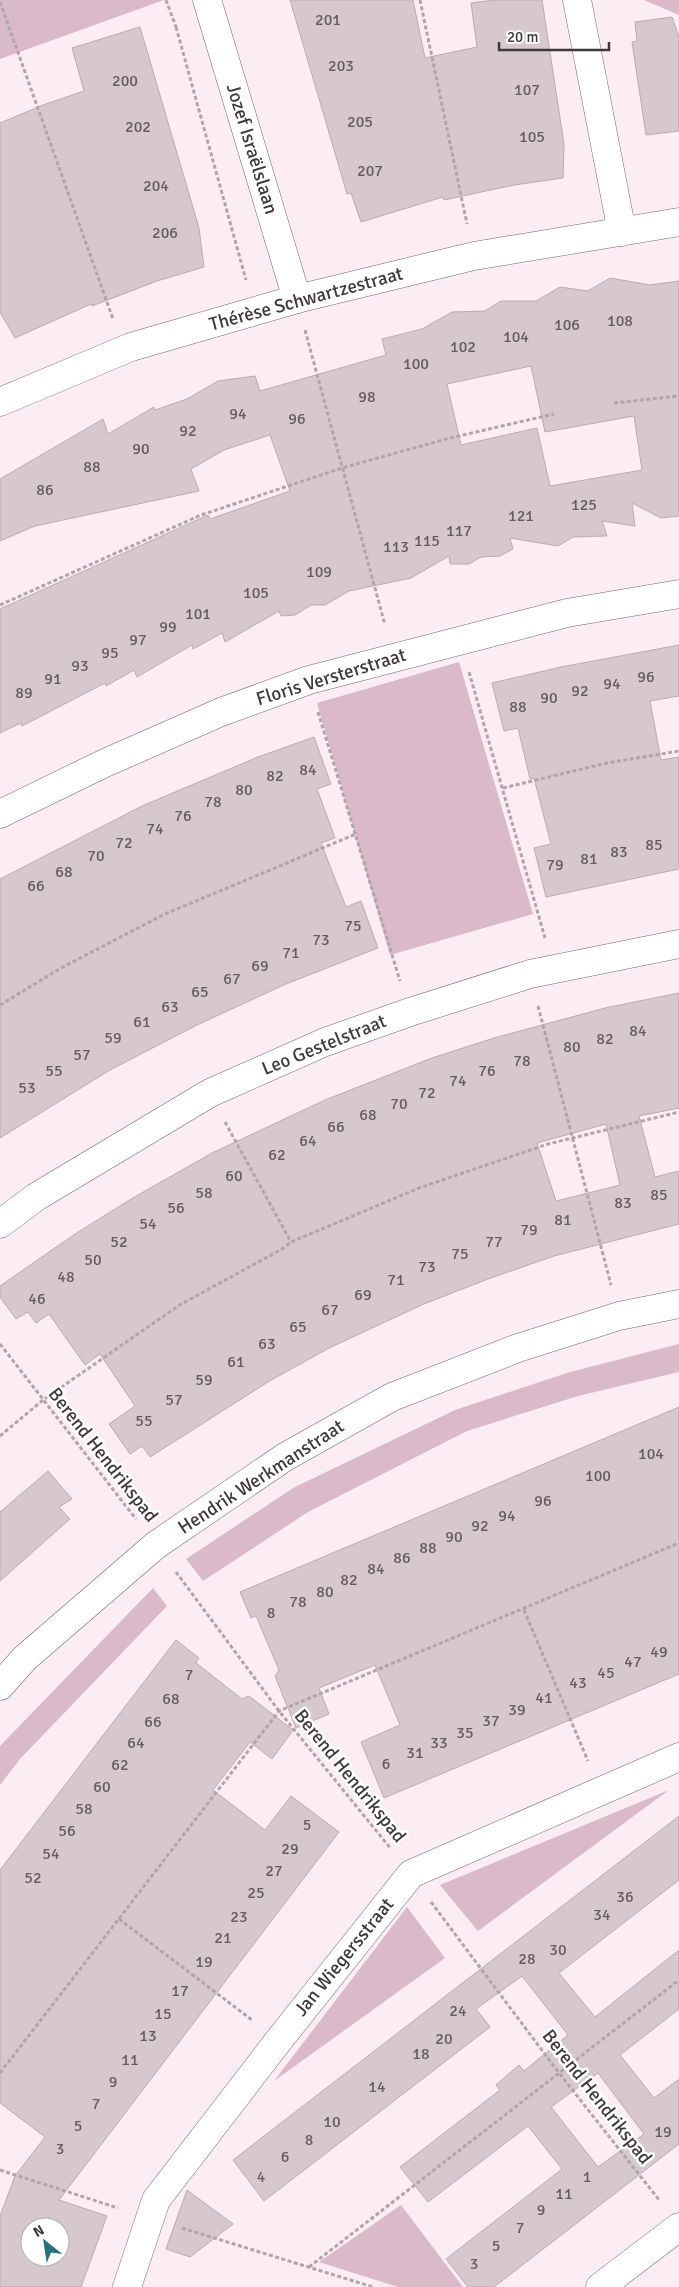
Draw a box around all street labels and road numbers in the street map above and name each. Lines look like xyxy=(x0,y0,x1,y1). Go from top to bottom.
street label: Jozef Israëlslaan xyxy=(221,81,283,217)
street label: Thérèse Schwartzestraat xyxy=(206,261,406,336)
street label: Floris Versterstraat xyxy=(253,643,409,711)
street label: Leo Gestelstraat xyxy=(258,1009,390,1081)
street label: Berend Hendrikspad xyxy=(43,1383,163,1527)
street label: Hendrik Werkmanstraat xyxy=(174,1414,349,1540)
street label: Berend Hendrikspad xyxy=(289,1705,411,1847)
street label: Jan Wiegersstraat xyxy=(289,1893,399,2021)
street label: Berend Hendrikspad xyxy=(537,2025,657,2169)

